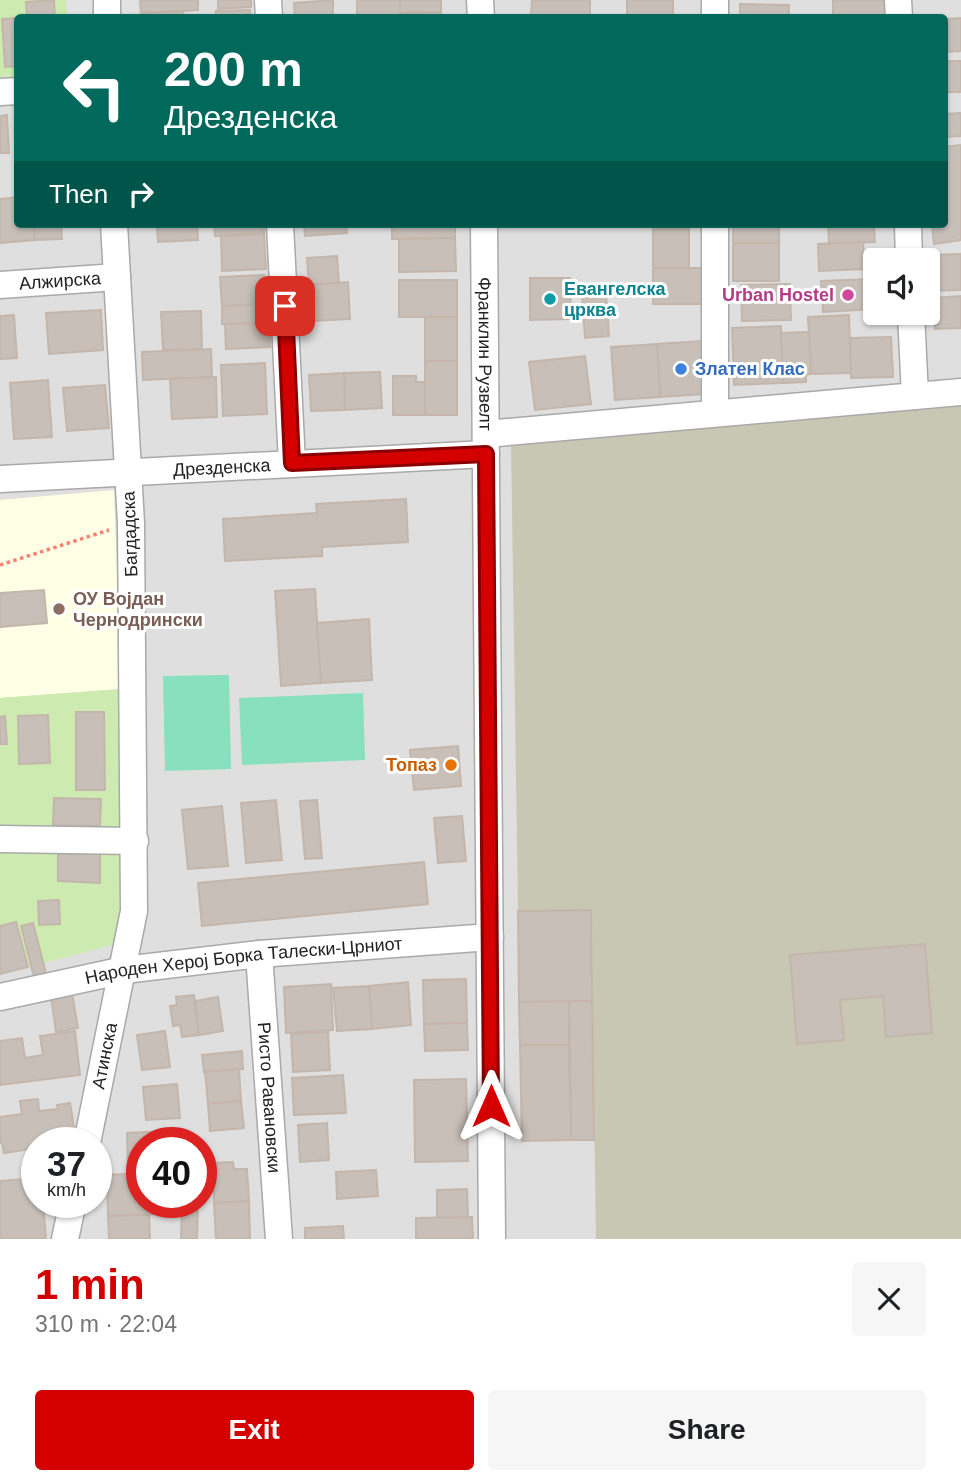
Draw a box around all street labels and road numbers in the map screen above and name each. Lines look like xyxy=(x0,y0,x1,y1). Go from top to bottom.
street label: Алжирска xyxy=(18,268,102,294)
street label: Франклин Рузвелт xyxy=(474,277,496,431)
street label: Дрезденска xyxy=(173,455,272,480)
street label: Багдадска xyxy=(118,490,141,577)
street label: Народен Херој Борка Талески-Црниот xyxy=(83,933,403,988)
street label: Атинска xyxy=(88,1020,121,1091)
street label: Ристо Равановски xyxy=(254,1021,284,1174)

